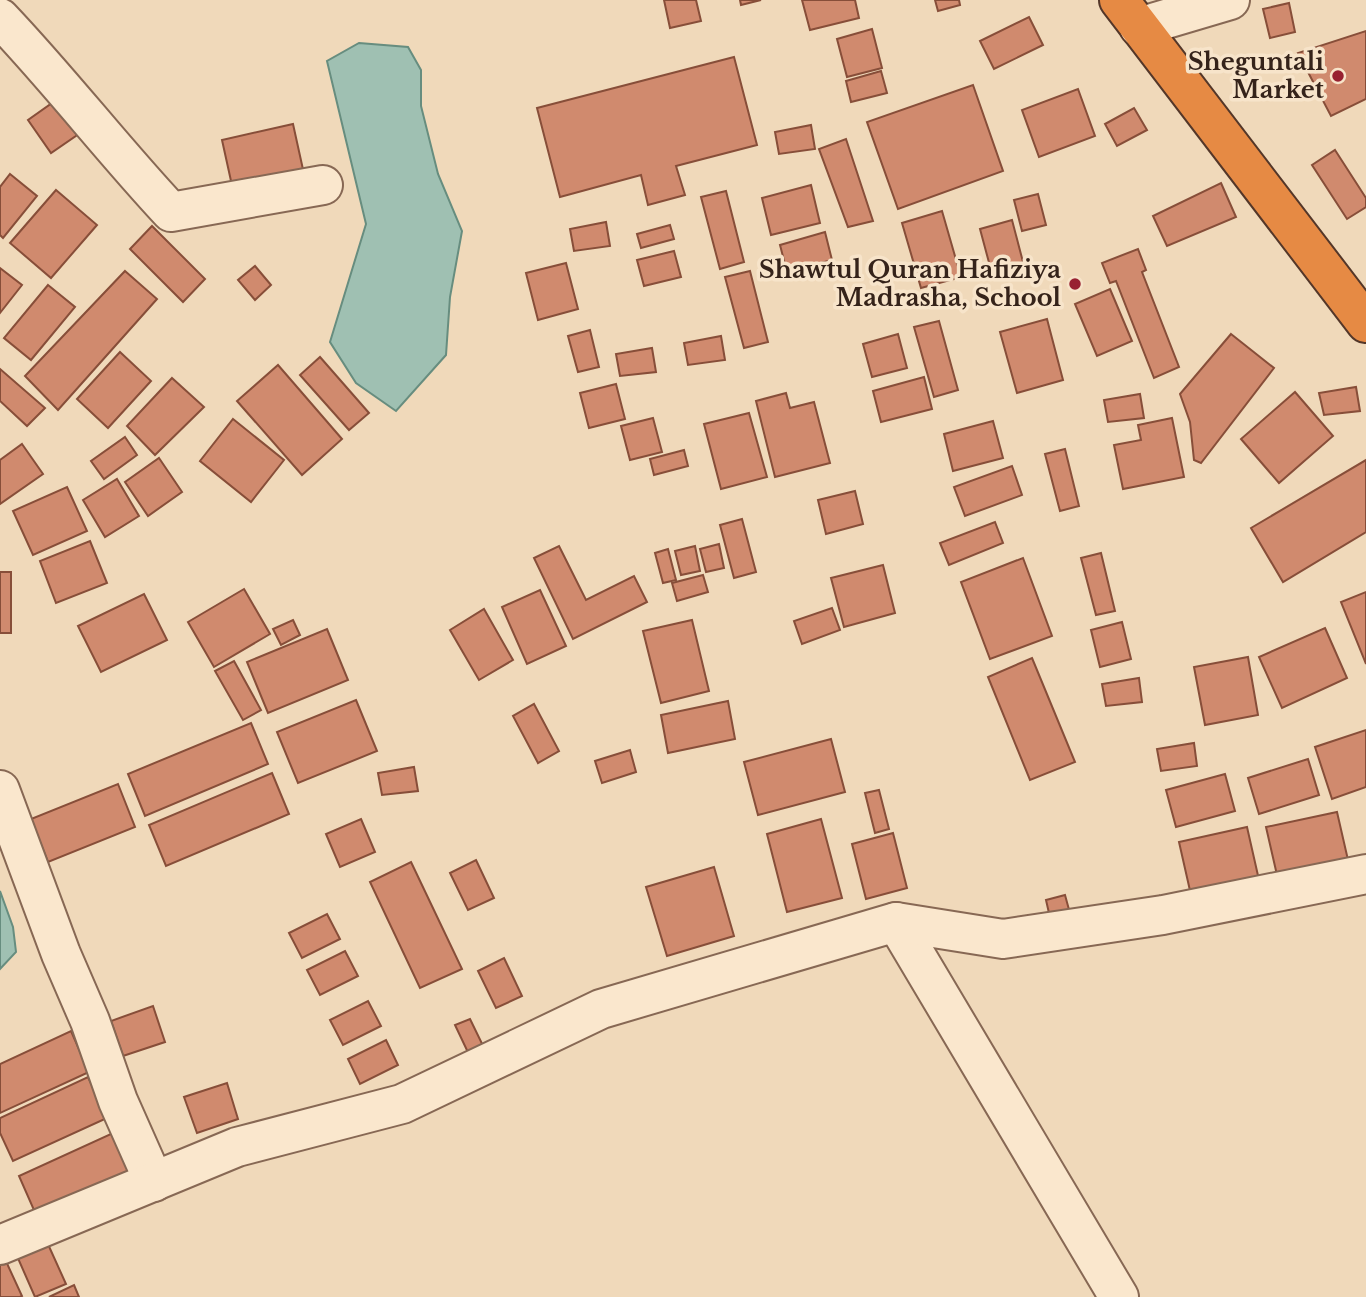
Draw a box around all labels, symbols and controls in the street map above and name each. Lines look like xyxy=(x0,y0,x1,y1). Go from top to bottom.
place label: Sheguntali Market xyxy=(1188,47,1325,104)
marker: Sheguntali Market xyxy=(1330,68,1346,84)
place label: Shawtul Quran Hafiziya Madrasha, School xyxy=(759,255,1061,312)
marker: Shawtul Quran Hafiziya Madrasha, School xyxy=(1067,276,1083,292)

